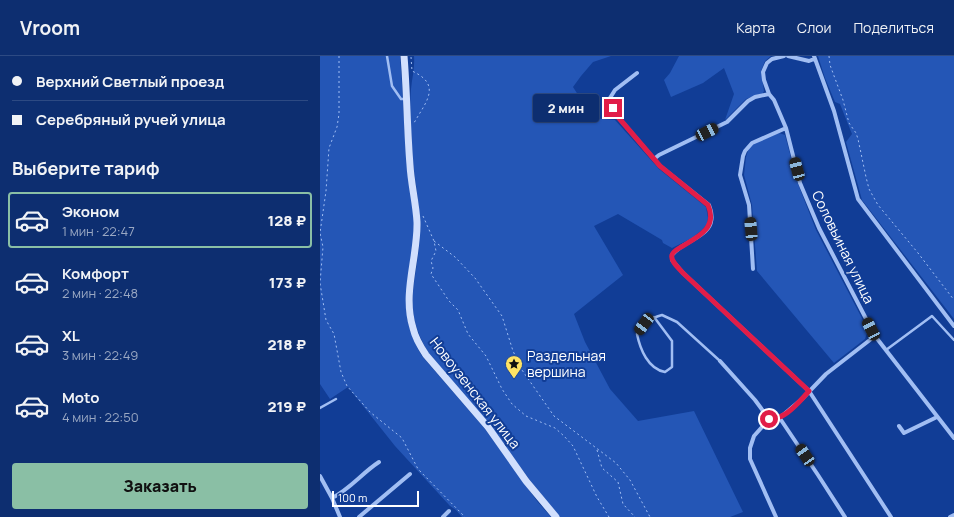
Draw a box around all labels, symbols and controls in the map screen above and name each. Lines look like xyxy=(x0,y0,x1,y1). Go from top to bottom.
text: Vroom xyxy=(20,15,80,41)
text: Карта xyxy=(736,18,775,37)
text: Слои xyxy=(797,18,831,37)
text: Поделиться xyxy=(853,18,934,37)
text: Верхний Светлый проезд xyxy=(36,71,224,92)
callout: 2 мин xyxy=(533,94,599,122)
text: 2 мин xyxy=(548,99,584,117)
route end xyxy=(604,99,622,117)
text: Серебряный ручей улица xyxy=(36,109,226,130)
car xyxy=(694,121,720,143)
text: Выберите тариф xyxy=(12,156,160,180)
car xyxy=(788,156,806,182)
street label: Соловьиная улица xyxy=(808,187,879,306)
text: Эконом xyxy=(62,201,119,222)
icon: car xyxy=(14,202,50,238)
text: 128 ₽ xyxy=(267,210,306,231)
car xyxy=(744,217,758,241)
text: 1 мин · 22:47 xyxy=(62,222,135,240)
text: Комфорт xyxy=(62,263,129,284)
icon: car xyxy=(14,264,50,300)
text: 173 ₽ xyxy=(269,272,306,293)
text: 2 мин · 22:48 xyxy=(62,284,138,302)
car xyxy=(632,311,656,337)
car xyxy=(860,316,882,342)
text: XL xyxy=(62,325,80,346)
icon: car xyxy=(14,326,50,362)
street label: Новоузенская улица xyxy=(426,333,525,452)
text: 218 ₽ xyxy=(267,334,306,355)
text: 3 мин · 22:49 xyxy=(62,346,138,364)
place label: Раздельная вершина xyxy=(527,346,606,381)
place icon: Раздельная вершина xyxy=(504,354,524,379)
text: Moto xyxy=(62,387,99,408)
icon: car xyxy=(14,388,50,424)
text: 219 ₽ xyxy=(267,396,306,417)
text: 4 мин · 22:50 xyxy=(62,408,139,426)
route start xyxy=(760,410,778,428)
car xyxy=(793,442,817,468)
button: Заказать xyxy=(12,463,308,509)
scale bar xyxy=(332,489,419,508)
text: 100 m xyxy=(338,490,367,505)

